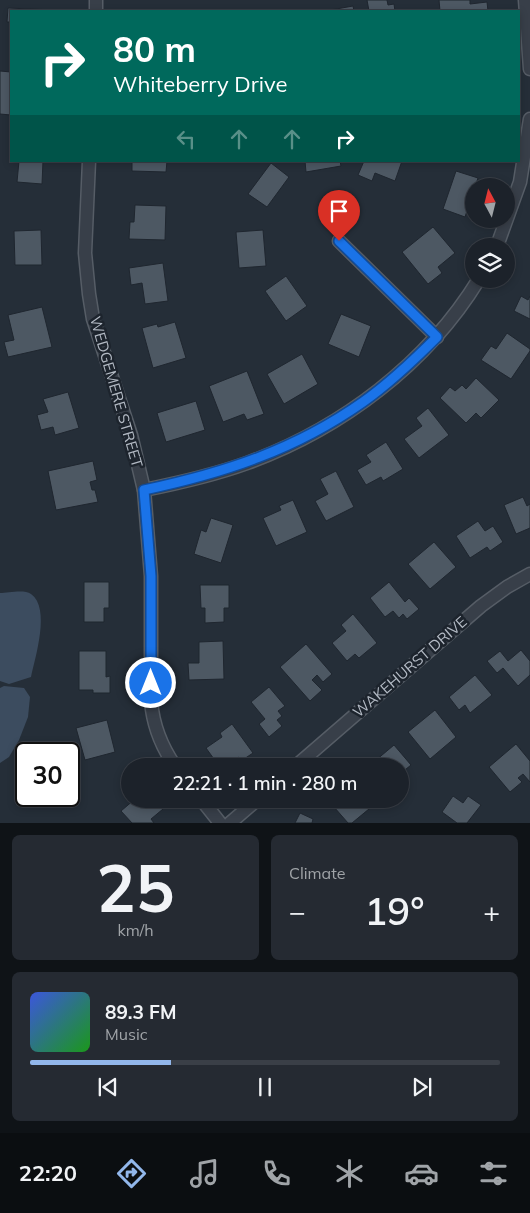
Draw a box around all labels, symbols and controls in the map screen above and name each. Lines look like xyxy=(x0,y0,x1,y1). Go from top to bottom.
text: 80 m xyxy=(113,27,196,71)
icon: right xyxy=(30,30,95,95)
text: Whiteberry Drive xyxy=(113,70,288,98)
icon: left xyxy=(172,125,200,153)
icon: ahead xyxy=(225,125,253,153)
icon: ahead xyxy=(278,125,306,153)
icon: right xyxy=(331,125,359,153)
north arrow xyxy=(465,178,515,228)
map controls xyxy=(465,178,515,288)
pin xyxy=(318,190,360,241)
icon: arrive xyxy=(325,197,353,225)
button: layers xyxy=(465,238,515,288)
street label: WEDGEMERE STREET xyxy=(86,314,147,470)
street label: WAKEHURST DRIVE xyxy=(349,612,471,721)
position arrow xyxy=(124,656,176,708)
speed limit sign: 30 xyxy=(15,742,80,807)
text: 22:21 · 1 min · 280 m xyxy=(172,771,358,795)
text: 25 xyxy=(96,847,175,928)
text: Climate xyxy=(289,863,345,883)
text: 19° xyxy=(365,887,424,935)
text: − xyxy=(289,894,306,929)
text: + xyxy=(483,894,500,929)
text: km/h xyxy=(117,920,154,940)
text: 89.3 FM xyxy=(105,1000,177,1024)
text: Music xyxy=(105,1024,148,1044)
icon: previous xyxy=(94,1073,122,1101)
icon: pause xyxy=(251,1073,279,1101)
icon: next xyxy=(408,1073,436,1101)
icon: directions xyxy=(114,1156,149,1191)
icon: music xyxy=(187,1156,222,1191)
icon: phone xyxy=(259,1156,294,1191)
icon: climate xyxy=(332,1156,367,1191)
icon: car xyxy=(404,1156,439,1191)
icon: filters xyxy=(476,1156,511,1191)
text: 22:20 xyxy=(19,1159,77,1187)

